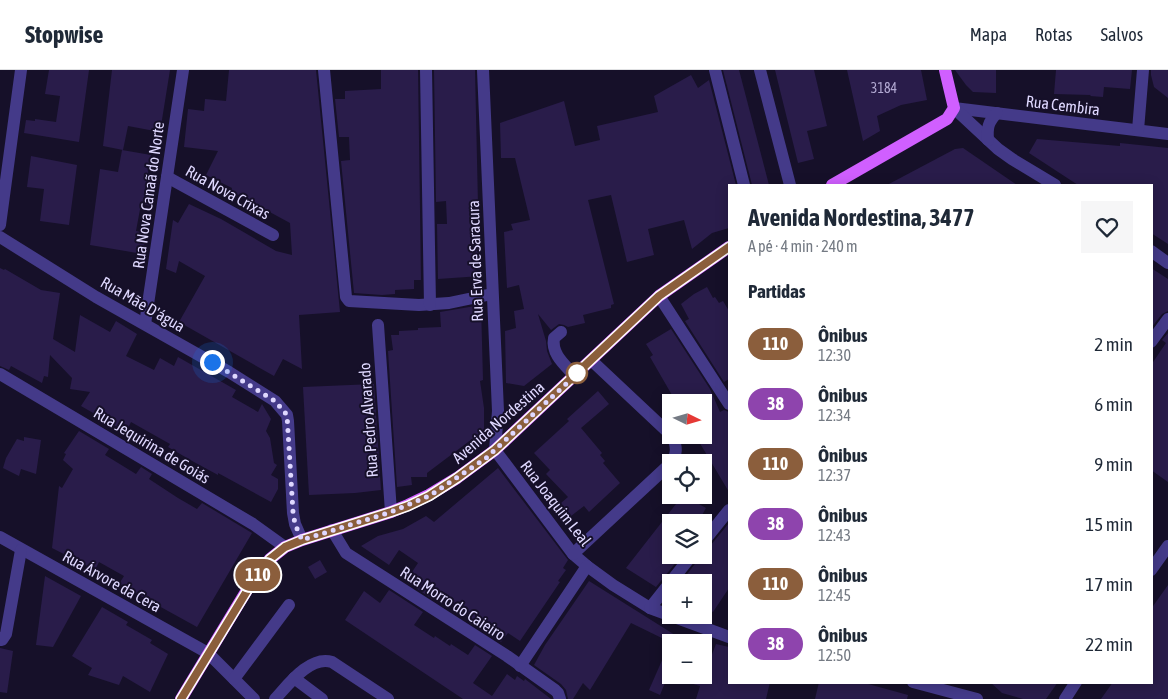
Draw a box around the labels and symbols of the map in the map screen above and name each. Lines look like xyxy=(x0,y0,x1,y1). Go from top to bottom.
house number: 3184 xyxy=(871,80,898,96)
street label: Rua Cembira xyxy=(1025,92,1101,118)
street label: Rua Nova Canaã do Norte xyxy=(129,120,167,270)
street label: Rua Nova Crixas xyxy=(183,161,273,223)
street label: Rua Erva de Saracura xyxy=(464,200,486,322)
street label: Rua Mãe D'água xyxy=(97,273,188,336)
your location xyxy=(200,350,225,375)
street label: Rua Pedro Alvarado xyxy=(355,362,381,478)
unlabelled marker xyxy=(566,362,588,384)
street label: Avenida Nordestina xyxy=(448,377,548,467)
north arrow xyxy=(662,394,712,444)
street label: Rua Jequirina de Goiás xyxy=(90,403,214,488)
street label: Rua Joaquim Leal xyxy=(516,457,595,550)
street label: Rua Árvore da Cera xyxy=(60,547,164,615)
line badge: 110 xyxy=(229,559,287,591)
street label: Rua Morro do Caieiro xyxy=(397,562,509,644)

